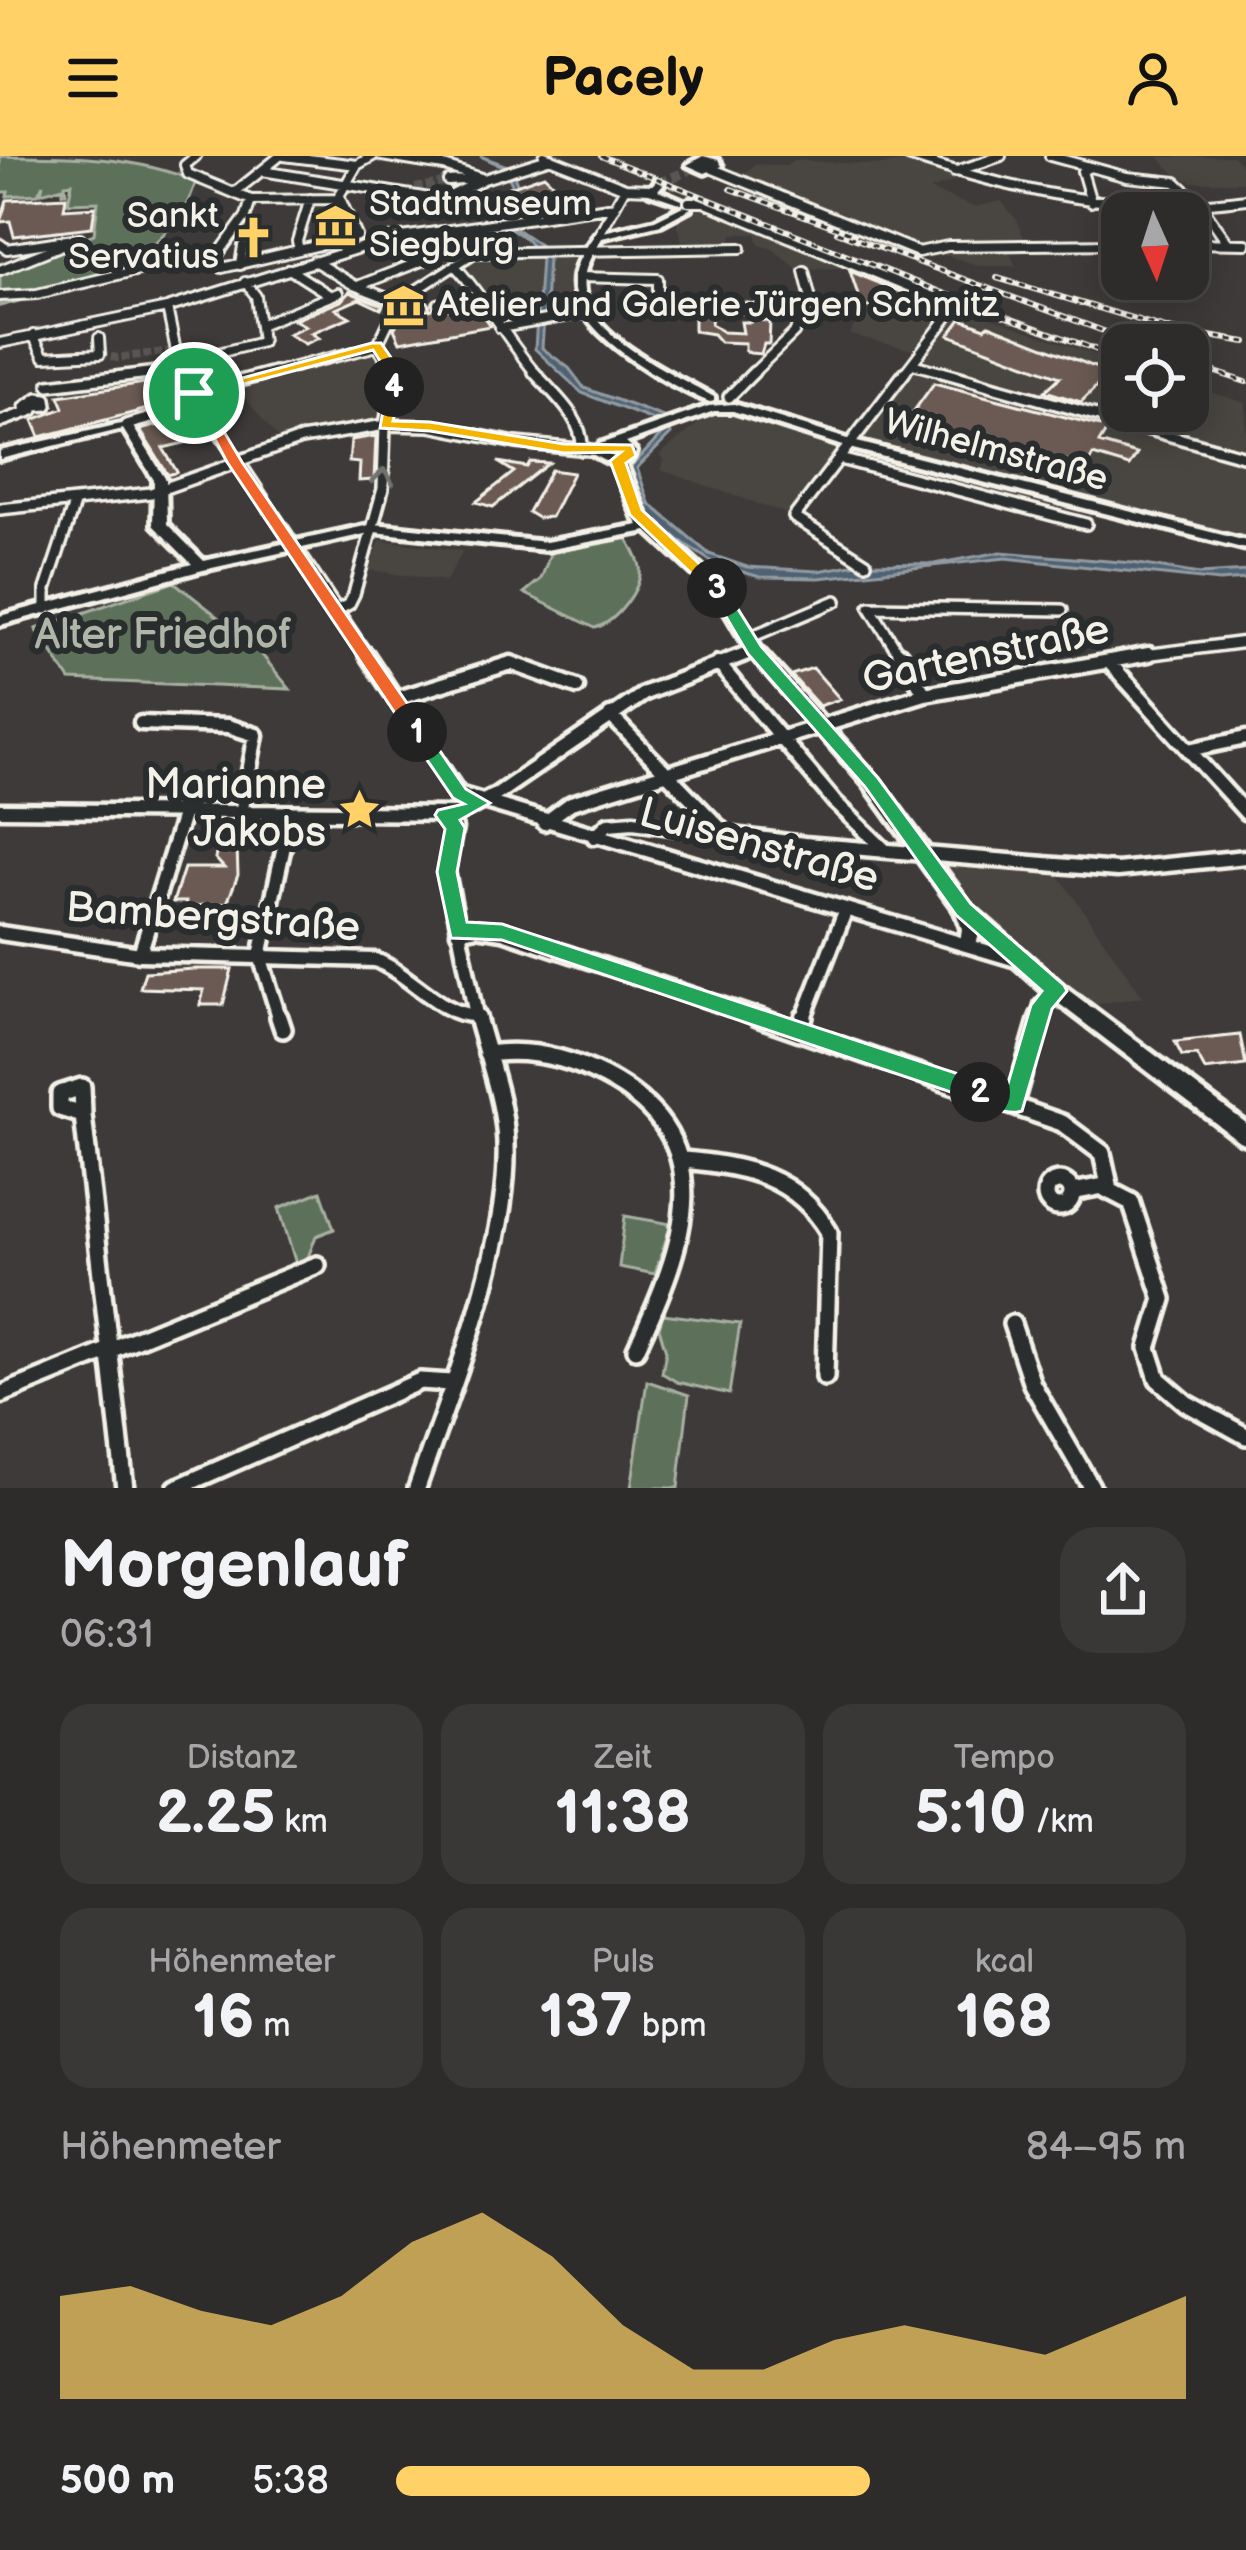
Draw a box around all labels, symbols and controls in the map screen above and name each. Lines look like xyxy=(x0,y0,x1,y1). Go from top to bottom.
icon: menu xyxy=(60,45,126,111)
icon: person xyxy=(1120,45,1186,111)
text: Pacely xyxy=(542,46,704,111)
place label: Stadtmuseum Siegburg xyxy=(369,183,591,267)
north arrow xyxy=(1101,192,1209,300)
map controls xyxy=(1101,192,1209,432)
place label: Sankt Servatius xyxy=(68,195,219,279)
museum icon: Stadtmuseum Siegburg xyxy=(312,202,358,248)
church icon: Sankt Servatius xyxy=(230,214,276,260)
museum icon: Atelier und Galerie Jürgen Schmitz xyxy=(380,282,426,328)
place label: Atelier und Galerie Jürgen Schmitz xyxy=(437,284,999,327)
button: locate xyxy=(1101,324,1209,432)
pin xyxy=(143,342,245,444)
pin: 4 xyxy=(364,357,424,417)
icon: arrive xyxy=(161,360,227,426)
text: 4 xyxy=(384,367,404,407)
street label: Wilhelmstraße xyxy=(880,401,1112,501)
one-way arrow xyxy=(370,467,396,487)
pin: 3 xyxy=(687,558,747,618)
text: 3 xyxy=(707,568,727,608)
street label: Gartenstraße xyxy=(858,604,1114,706)
park label: Alter Friedhof xyxy=(35,610,291,661)
pin: 1 xyxy=(387,702,447,762)
text: 1 xyxy=(410,712,424,752)
place label: Marianne Jakobs xyxy=(145,760,326,859)
place icon: Marianne Jakobs xyxy=(337,786,383,832)
street label: Luisenstraße xyxy=(633,787,885,905)
street label: Bambergstraße xyxy=(64,882,362,954)
pin: 2 xyxy=(950,1062,1010,1122)
text: 2 xyxy=(970,1072,990,1112)
text: Morgenlauf xyxy=(60,1527,408,1606)
button: share xyxy=(1060,1527,1186,1653)
text: 06:31 xyxy=(60,1612,154,1659)
text: Distanz xyxy=(187,1738,297,1778)
text: Zeit xyxy=(594,1738,652,1778)
text: Tempo xyxy=(954,1738,1055,1778)
text: 2.25 xyxy=(156,1778,275,1850)
text: 11:38 xyxy=(555,1778,691,1850)
text: 5:10 xyxy=(915,1778,1027,1850)
text: km xyxy=(275,1802,328,1842)
text: /km xyxy=(1027,1802,1094,1842)
text: Höhenmeter xyxy=(148,1942,335,1982)
text: Puls xyxy=(592,1942,654,1982)
text: kcal xyxy=(975,1942,1034,1982)
text: 16 xyxy=(193,1982,254,2054)
text: 137 xyxy=(539,1982,633,2054)
text: 168 xyxy=(955,1982,1053,2054)
text: m xyxy=(254,2006,291,2046)
text: bpm xyxy=(633,2006,707,2046)
text: Höhenmeter xyxy=(60,2124,281,2171)
text: 84–95 m xyxy=(1026,2124,1186,2171)
text: 500 m xyxy=(60,2458,175,2505)
text: 5:38 xyxy=(252,2458,329,2505)

